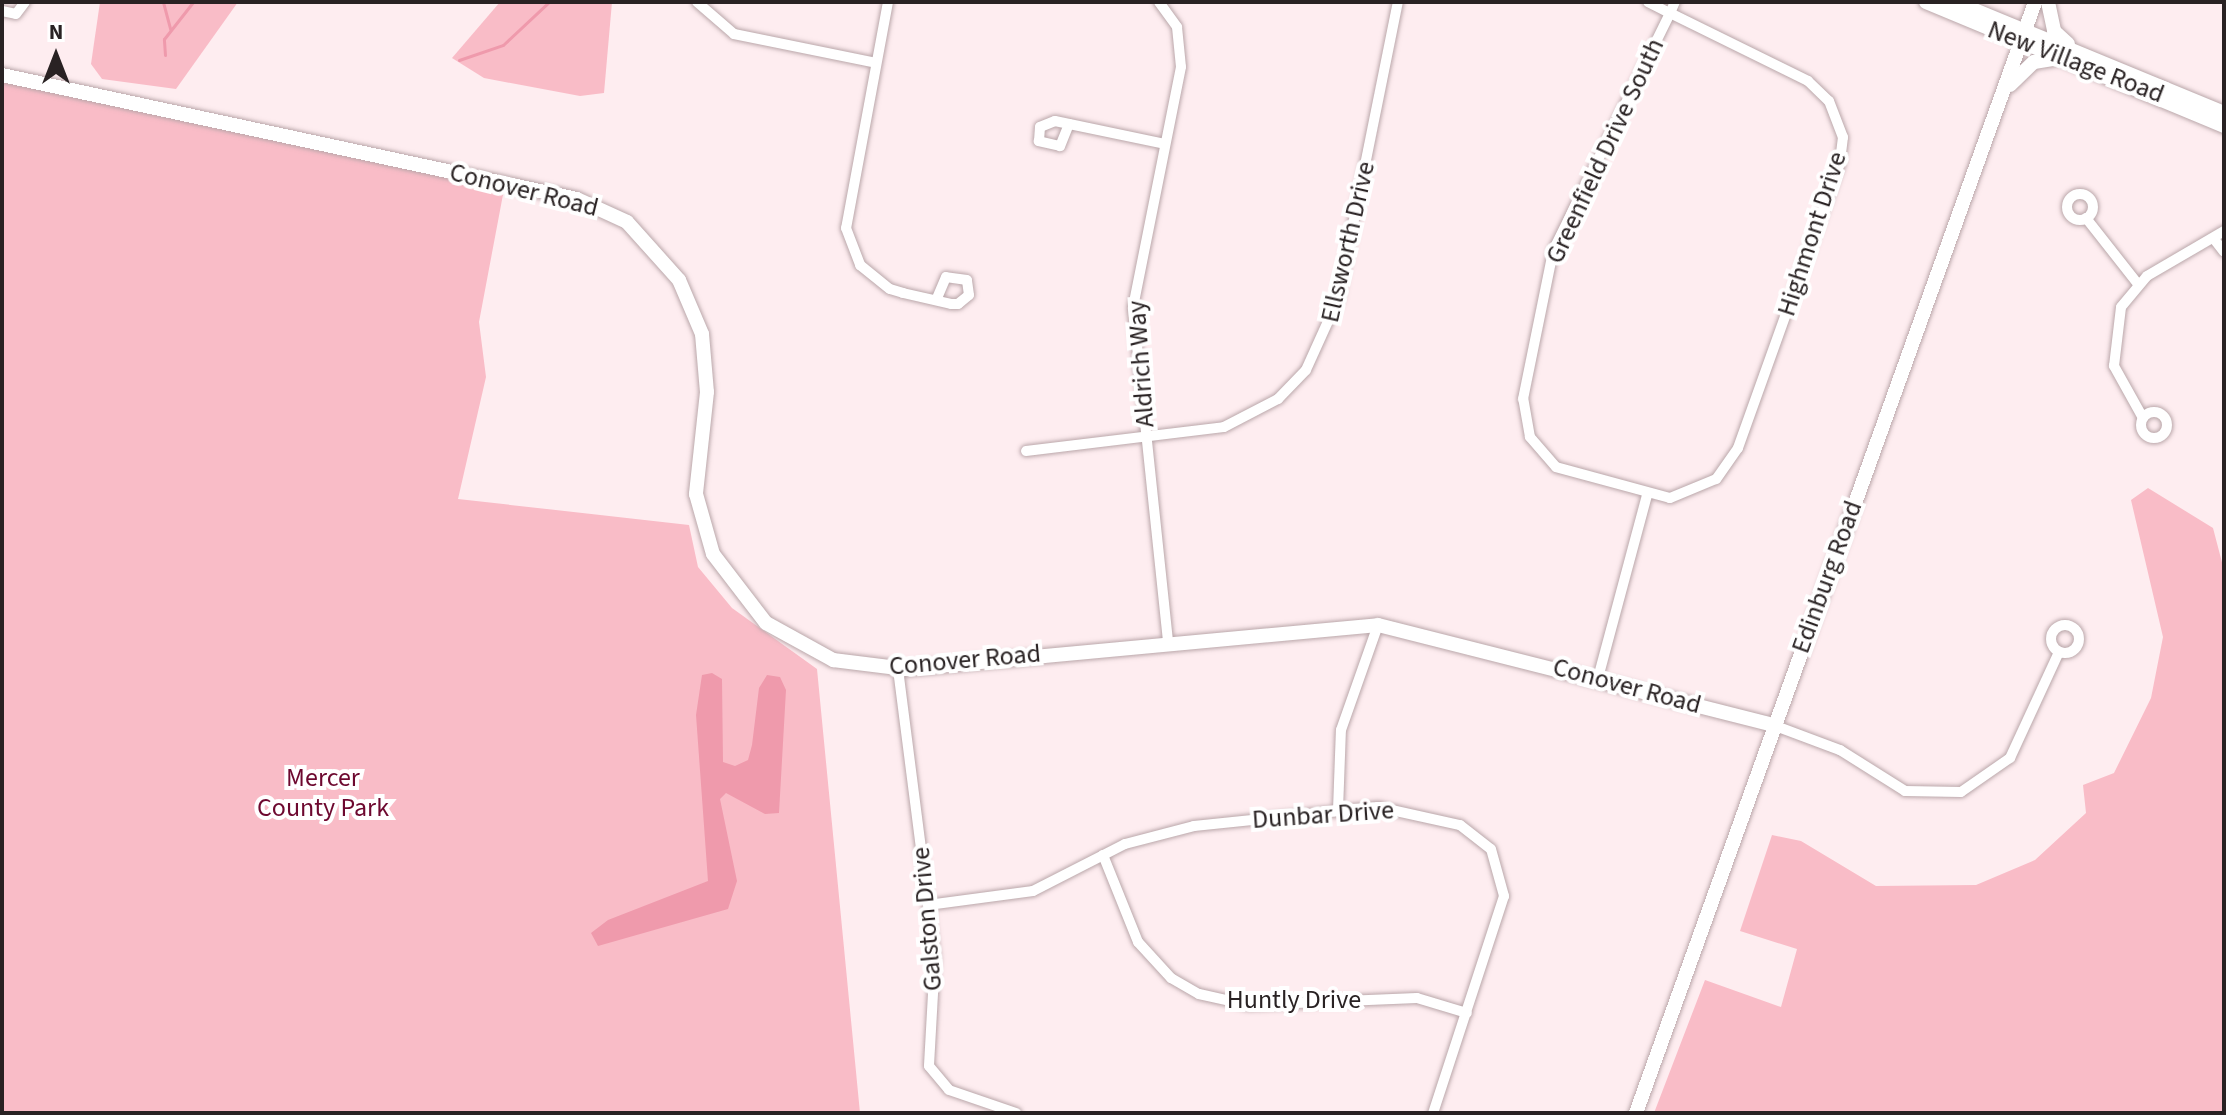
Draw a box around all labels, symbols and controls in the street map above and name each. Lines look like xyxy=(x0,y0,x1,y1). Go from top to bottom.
street label: New Village Road xyxy=(1983,14,2169,110)
north arrow xyxy=(16,16,96,96)
text: N xyxy=(49,16,63,48)
street label: Greenfield Drive South xyxy=(1539,34,1671,268)
street label: Highmont Drive xyxy=(1771,148,1853,320)
street label: Conover Road xyxy=(446,156,602,224)
street label: Ellsworth Drive xyxy=(1314,159,1382,325)
street label: Aldrich Way xyxy=(1121,300,1161,428)
street label: Edinburg Road xyxy=(1785,497,1869,657)
street label: Conover Road xyxy=(888,638,1042,682)
street label: Conover Road xyxy=(1549,651,1705,721)
park label: Mercer County Park xyxy=(257,762,389,824)
street label: Dunbar Drive xyxy=(1251,794,1395,836)
street label: Galston Drive xyxy=(905,846,949,992)
street label: Huntly Drive xyxy=(1227,984,1361,1016)

